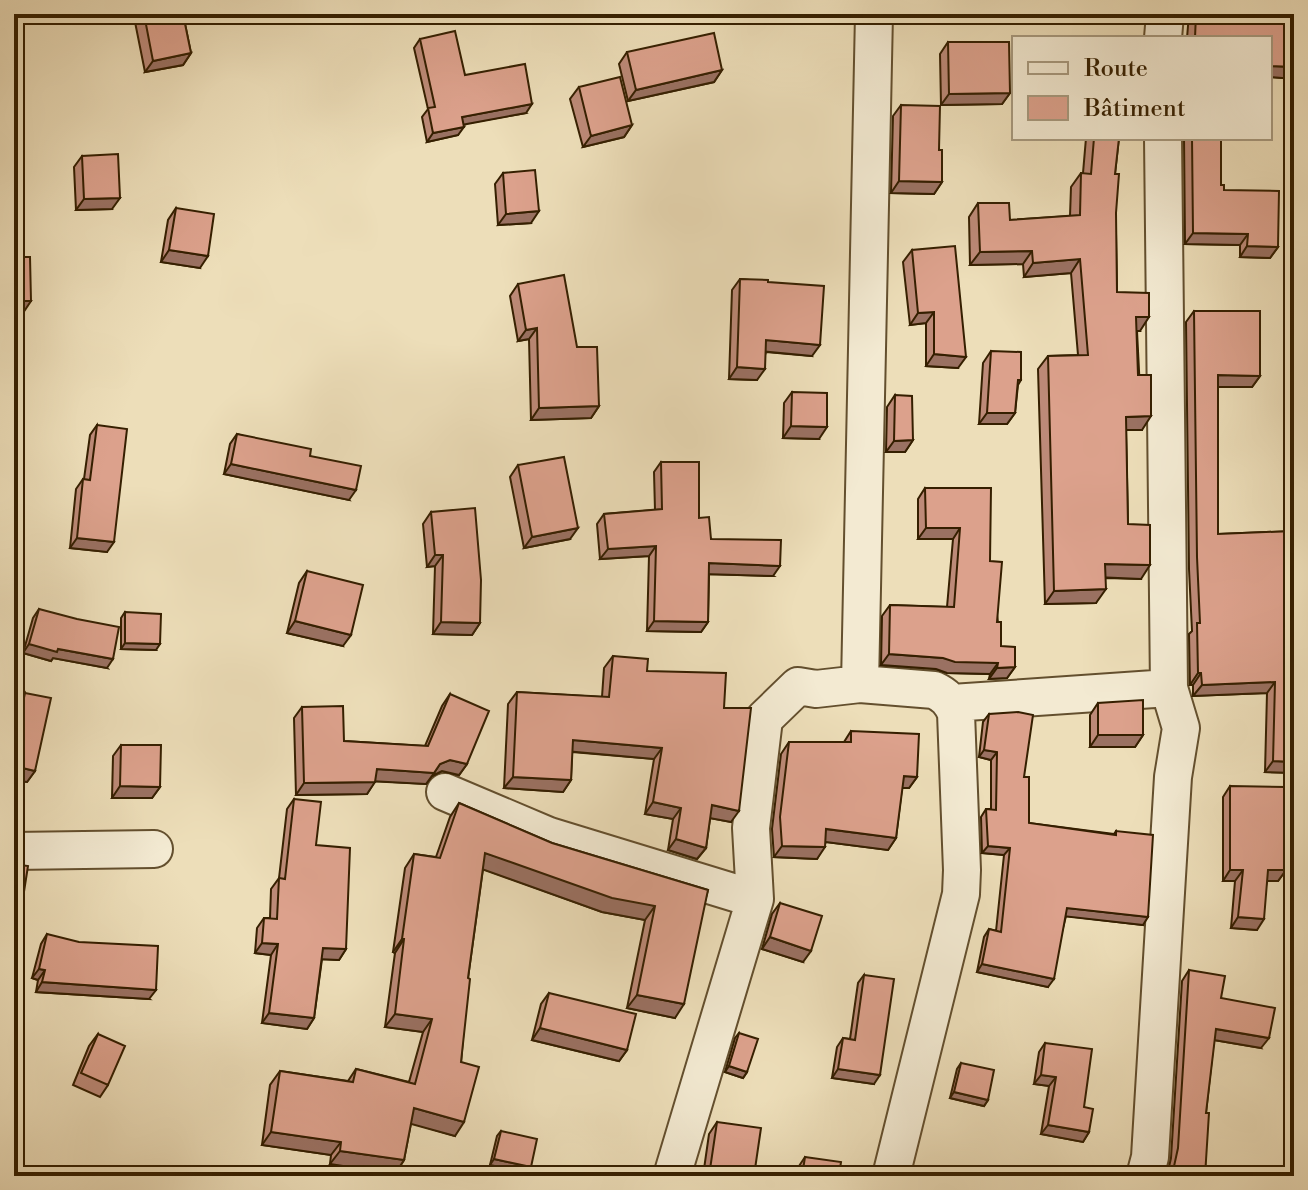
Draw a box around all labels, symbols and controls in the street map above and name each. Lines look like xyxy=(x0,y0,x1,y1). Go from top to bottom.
legend xyxy=(1012,36,1272,140)
text: Route xyxy=(1084,54,1148,84)
text: Bâtiment xyxy=(1083,94,1186,124)

